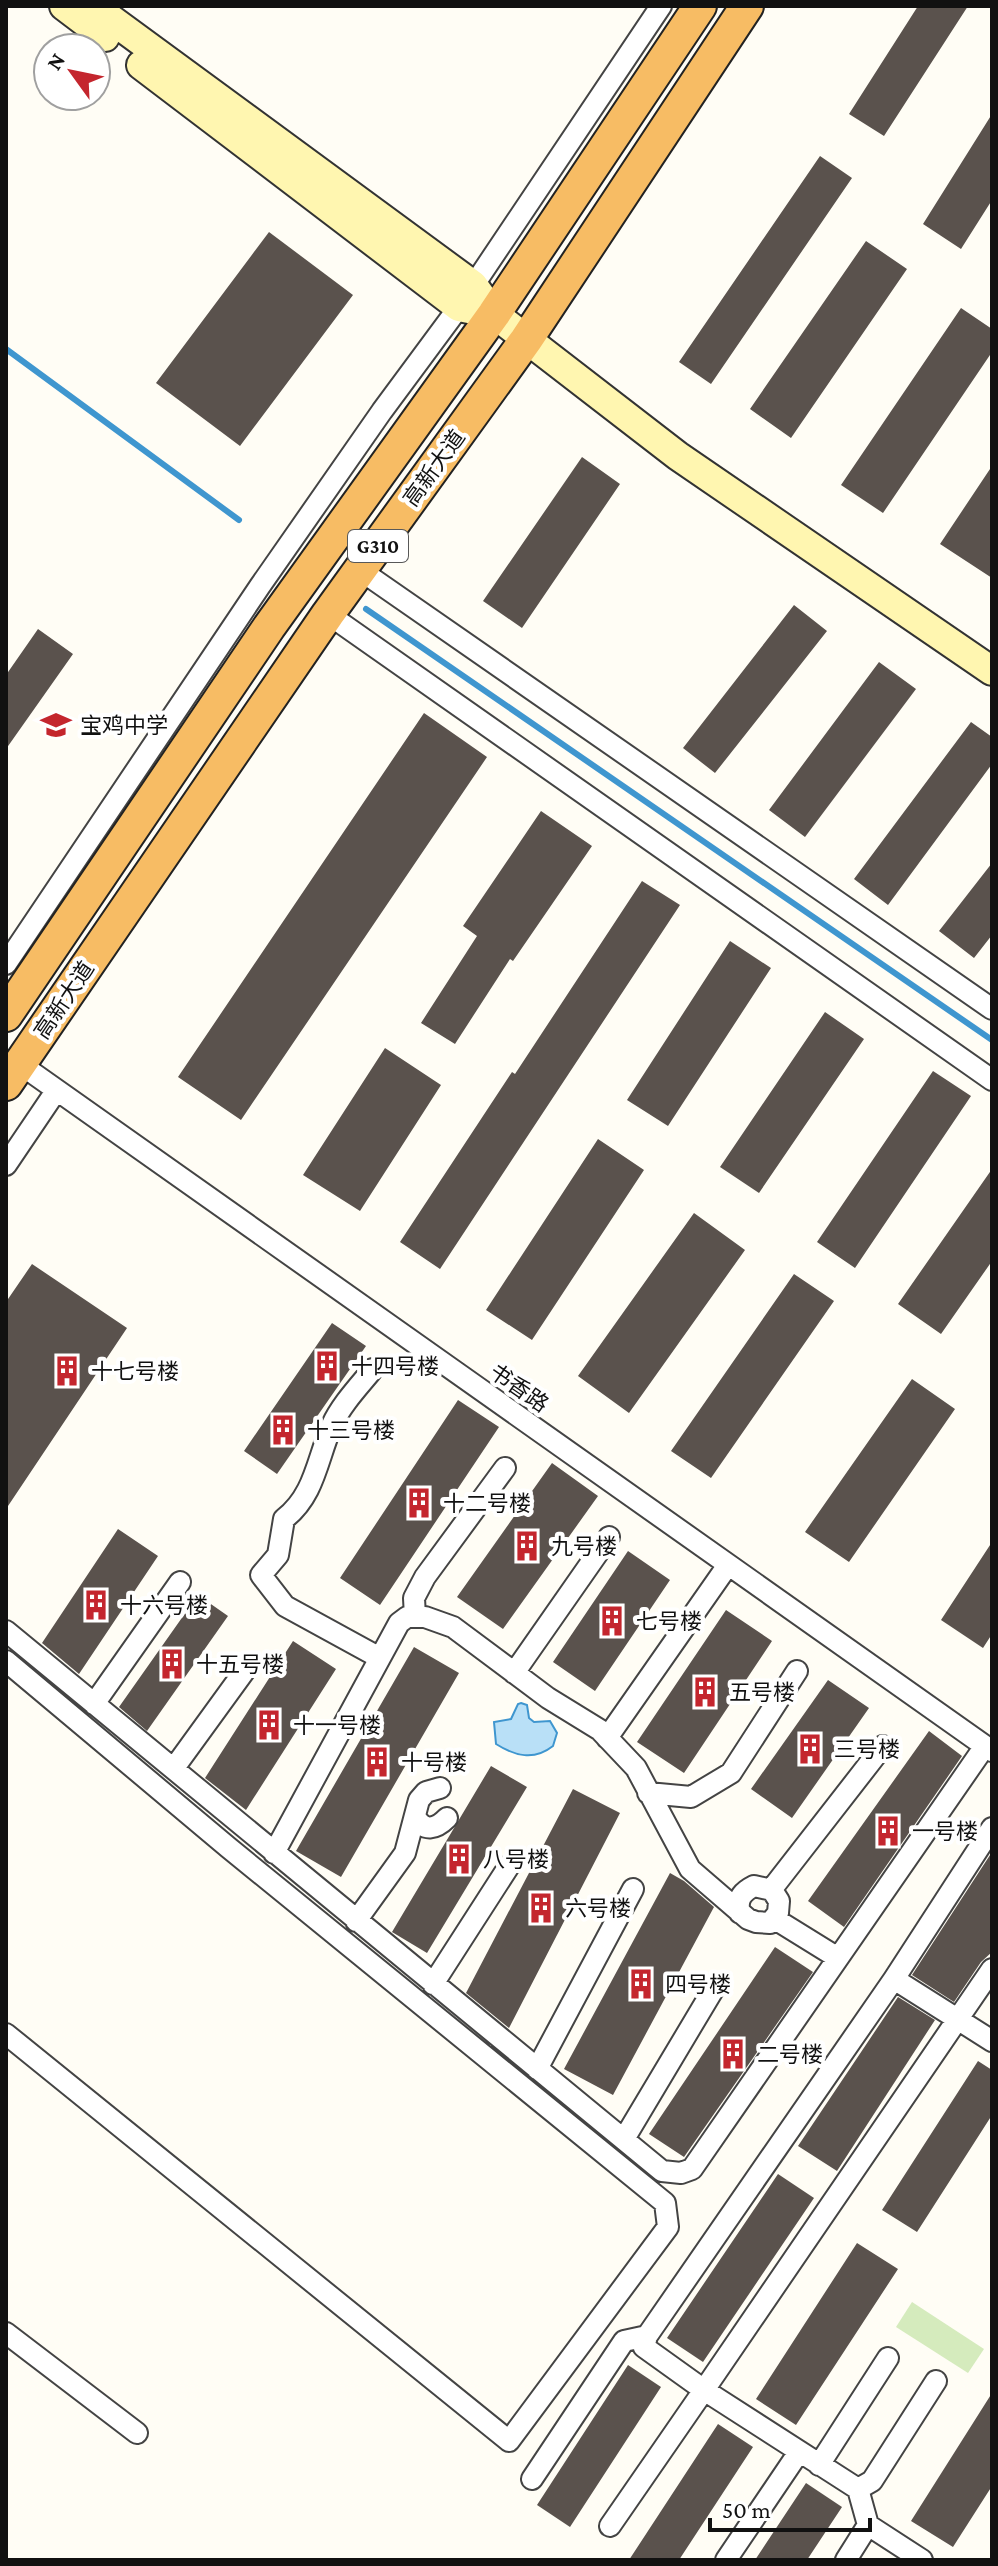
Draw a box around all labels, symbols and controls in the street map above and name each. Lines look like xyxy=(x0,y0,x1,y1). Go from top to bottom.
north arrow xyxy=(32,32,112,112)
text: N xyxy=(41,48,70,74)
street label: 高新大道 xyxy=(398,425,470,511)
road number: G310 xyxy=(348,530,408,562)
school or university icon: 宝鸡中学 xyxy=(39,708,73,742)
place label: 宝鸡中学 xyxy=(80,713,168,738)
street label: 高新大道 xyxy=(29,957,99,1043)
building icon: 十四号楼 xyxy=(310,1349,344,1383)
building icon: 十七号楼 xyxy=(50,1354,84,1388)
place label: 十四号楼 xyxy=(351,1354,439,1379)
place label: 十七号楼 xyxy=(91,1359,179,1384)
street label: 书香路 xyxy=(485,1359,553,1417)
building icon: 十三号楼 xyxy=(266,1413,300,1447)
place label: 十三号楼 xyxy=(307,1418,395,1443)
building icon: 十二号楼 xyxy=(402,1486,436,1520)
place label: 十二号楼 xyxy=(443,1491,531,1516)
building icon: 九号楼 xyxy=(510,1529,544,1563)
place label: 九号楼 xyxy=(551,1534,617,1559)
building icon: 十六号楼 xyxy=(79,1588,113,1622)
place label: 十六号楼 xyxy=(120,1593,208,1618)
building icon: 七号楼 xyxy=(595,1604,629,1638)
place label: 七号楼 xyxy=(636,1609,702,1634)
building icon: 十五号楼 xyxy=(155,1647,189,1681)
place label: 十五号楼 xyxy=(196,1652,284,1677)
building icon: 五号楼 xyxy=(688,1675,722,1709)
place label: 五号楼 xyxy=(729,1680,795,1705)
building icon: 十一号楼 xyxy=(252,1708,286,1742)
place label: 十一号楼 xyxy=(293,1713,381,1738)
building icon: 三号楼 xyxy=(793,1732,827,1766)
place label: 三号楼 xyxy=(834,1737,900,1762)
building icon: 十号楼 xyxy=(360,1745,394,1779)
place label: 十号楼 xyxy=(401,1750,467,1775)
building icon: 一号楼 xyxy=(871,1814,905,1848)
place label: 一号楼 xyxy=(912,1819,978,1844)
building icon: 八号楼 xyxy=(442,1842,476,1876)
place label: 八号楼 xyxy=(483,1847,549,1872)
building icon: 六号楼 xyxy=(524,1891,558,1925)
place label: 六号楼 xyxy=(565,1896,631,1921)
building icon: 四号楼 xyxy=(624,1967,658,2001)
place label: 四号楼 xyxy=(665,1972,731,1997)
building icon: 二号楼 xyxy=(716,2037,750,2071)
place label: 二号楼 xyxy=(757,2042,823,2067)
scale bar xyxy=(710,2482,870,2532)
text: 50 m xyxy=(722,2496,771,2523)

